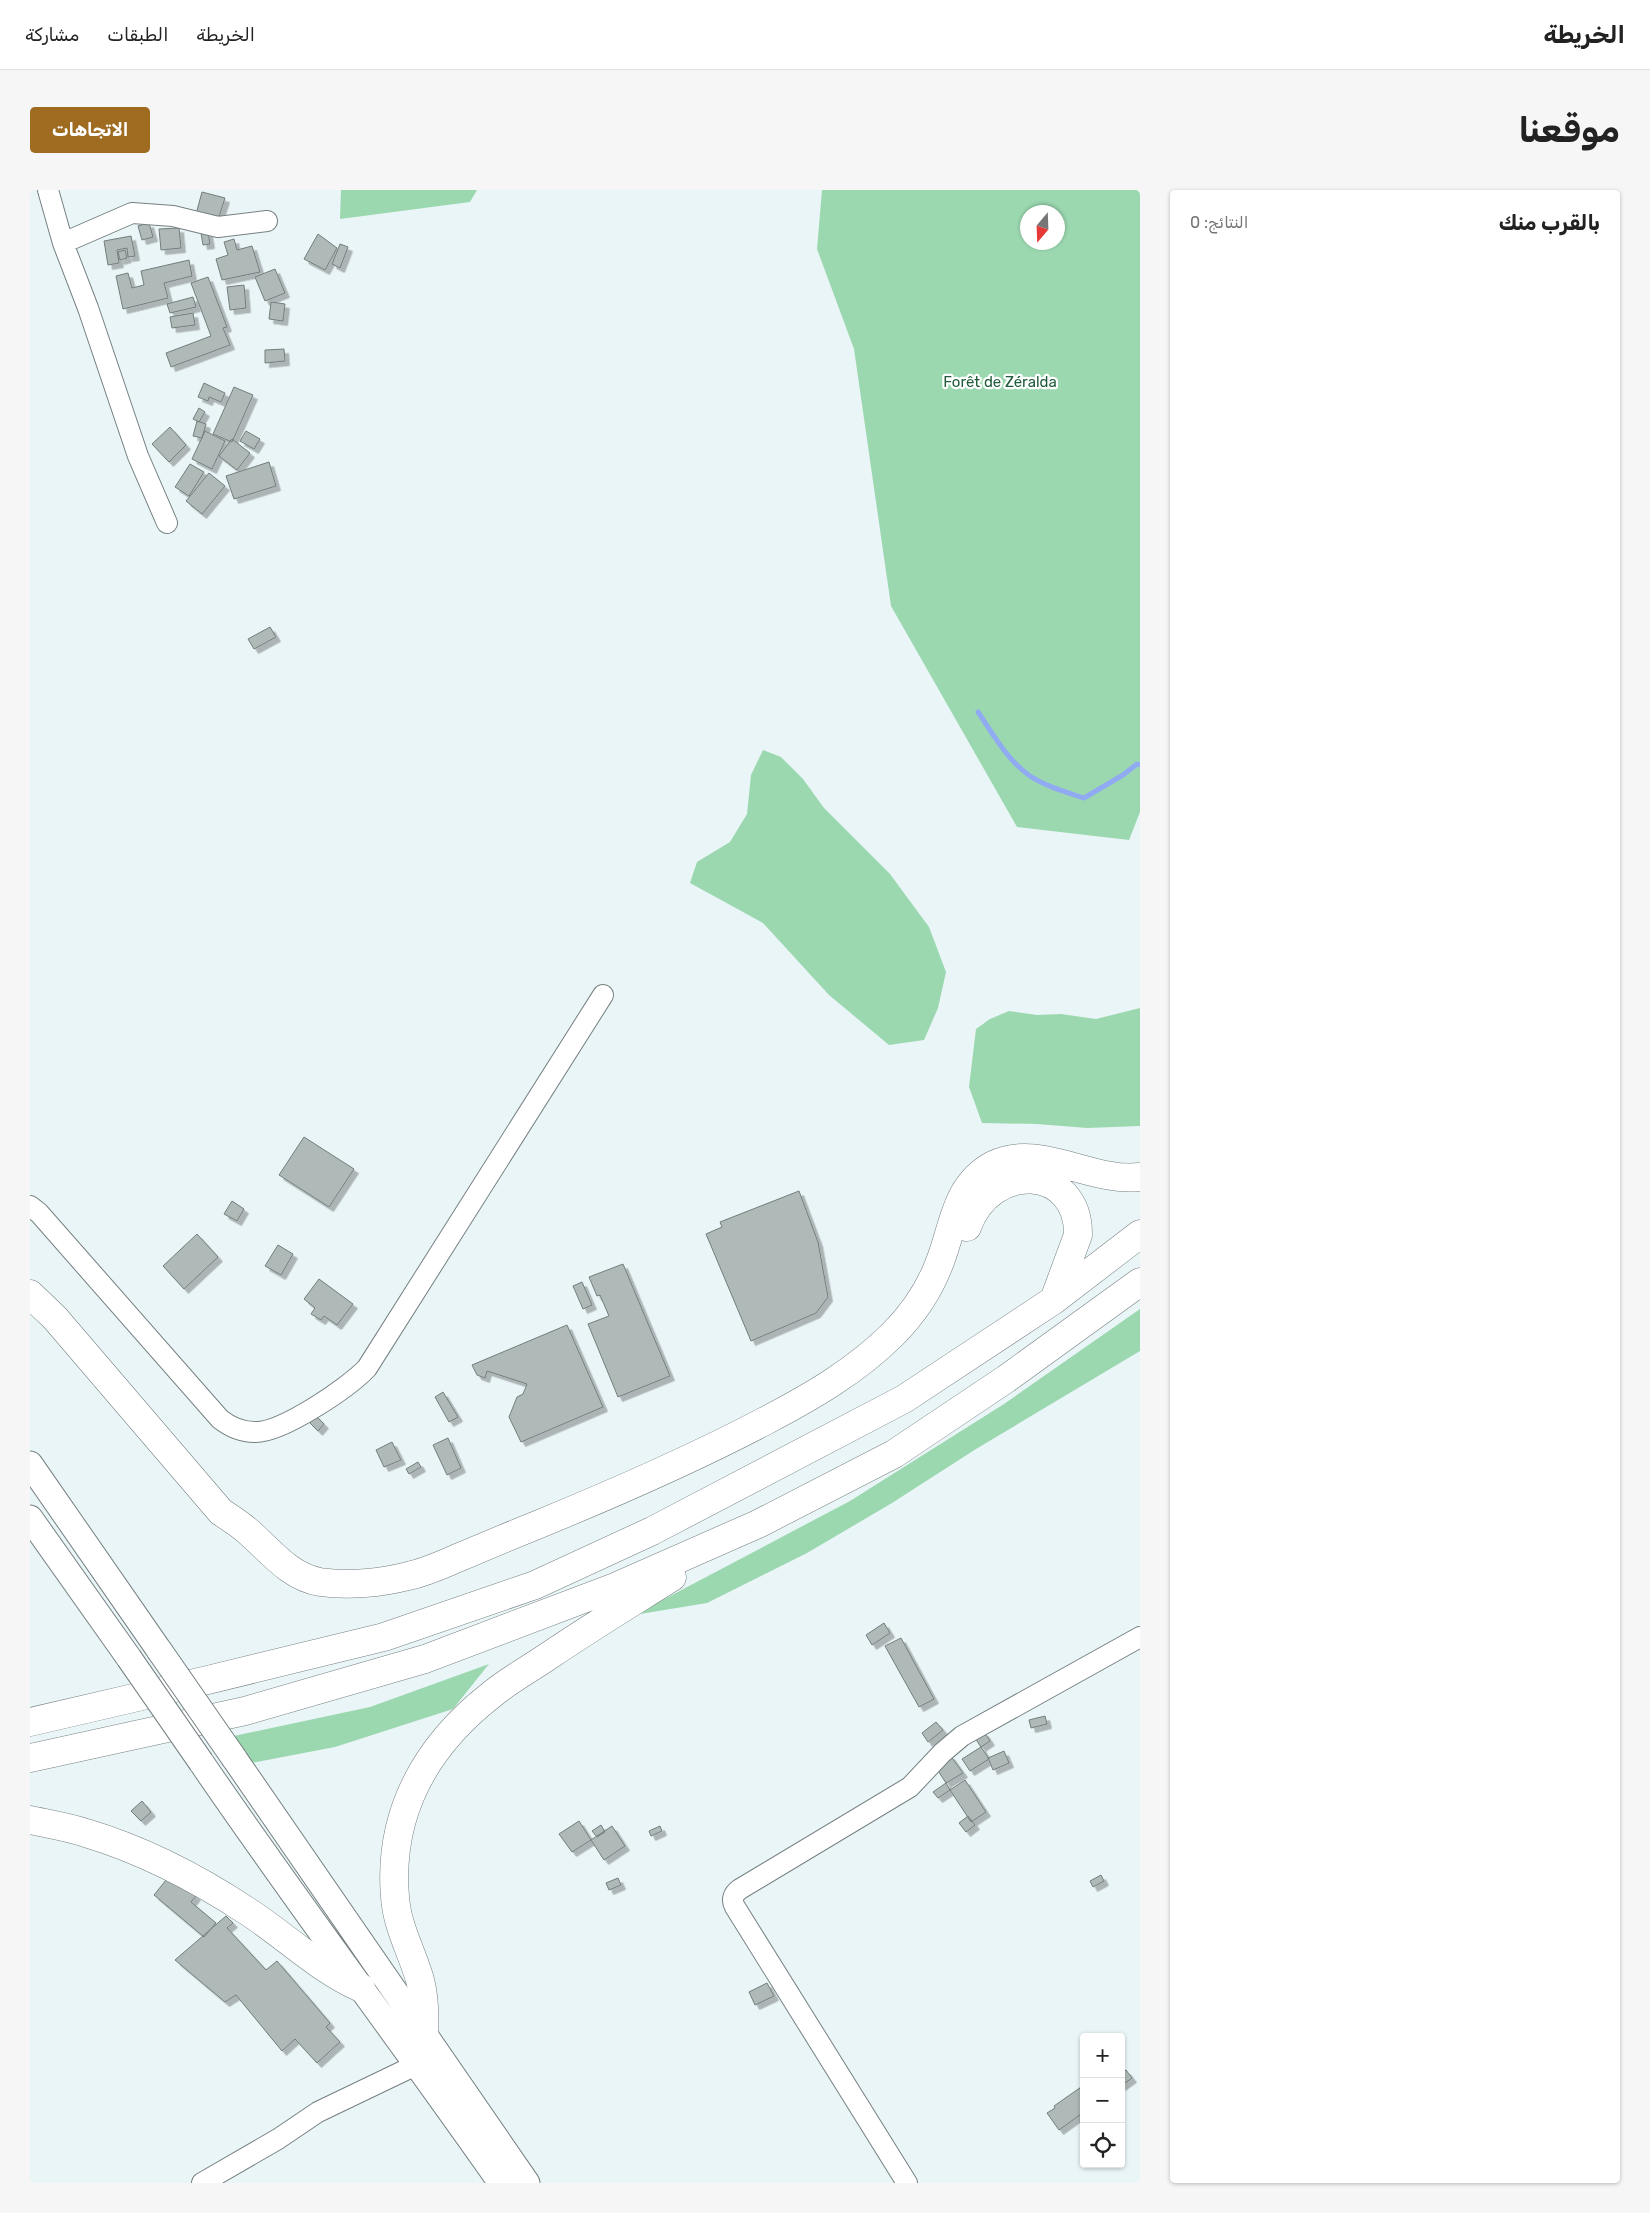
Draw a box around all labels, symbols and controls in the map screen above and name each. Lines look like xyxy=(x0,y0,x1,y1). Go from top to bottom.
text: الخريطة xyxy=(1544,21,1625,49)
text: مشاركة xyxy=(25,24,79,46)
text: الطبقات xyxy=(107,24,168,46)
text: الخريطة xyxy=(196,24,255,46)
button: الاتجاهات xyxy=(30,107,150,153)
text: موقعنا xyxy=(1518,109,1620,151)
north arrow xyxy=(1020,205,1065,250)
text: بالقرب منك xyxy=(1499,210,1600,235)
text: النتائج: 0 xyxy=(1190,213,1248,232)
park label: Forêt de Zéralda xyxy=(943,373,1057,391)
map controls xyxy=(1080,2033,1125,2168)
button: + xyxy=(1080,2033,1125,2078)
button: − xyxy=(1080,2078,1125,2123)
button: locate xyxy=(1080,2123,1125,2168)

